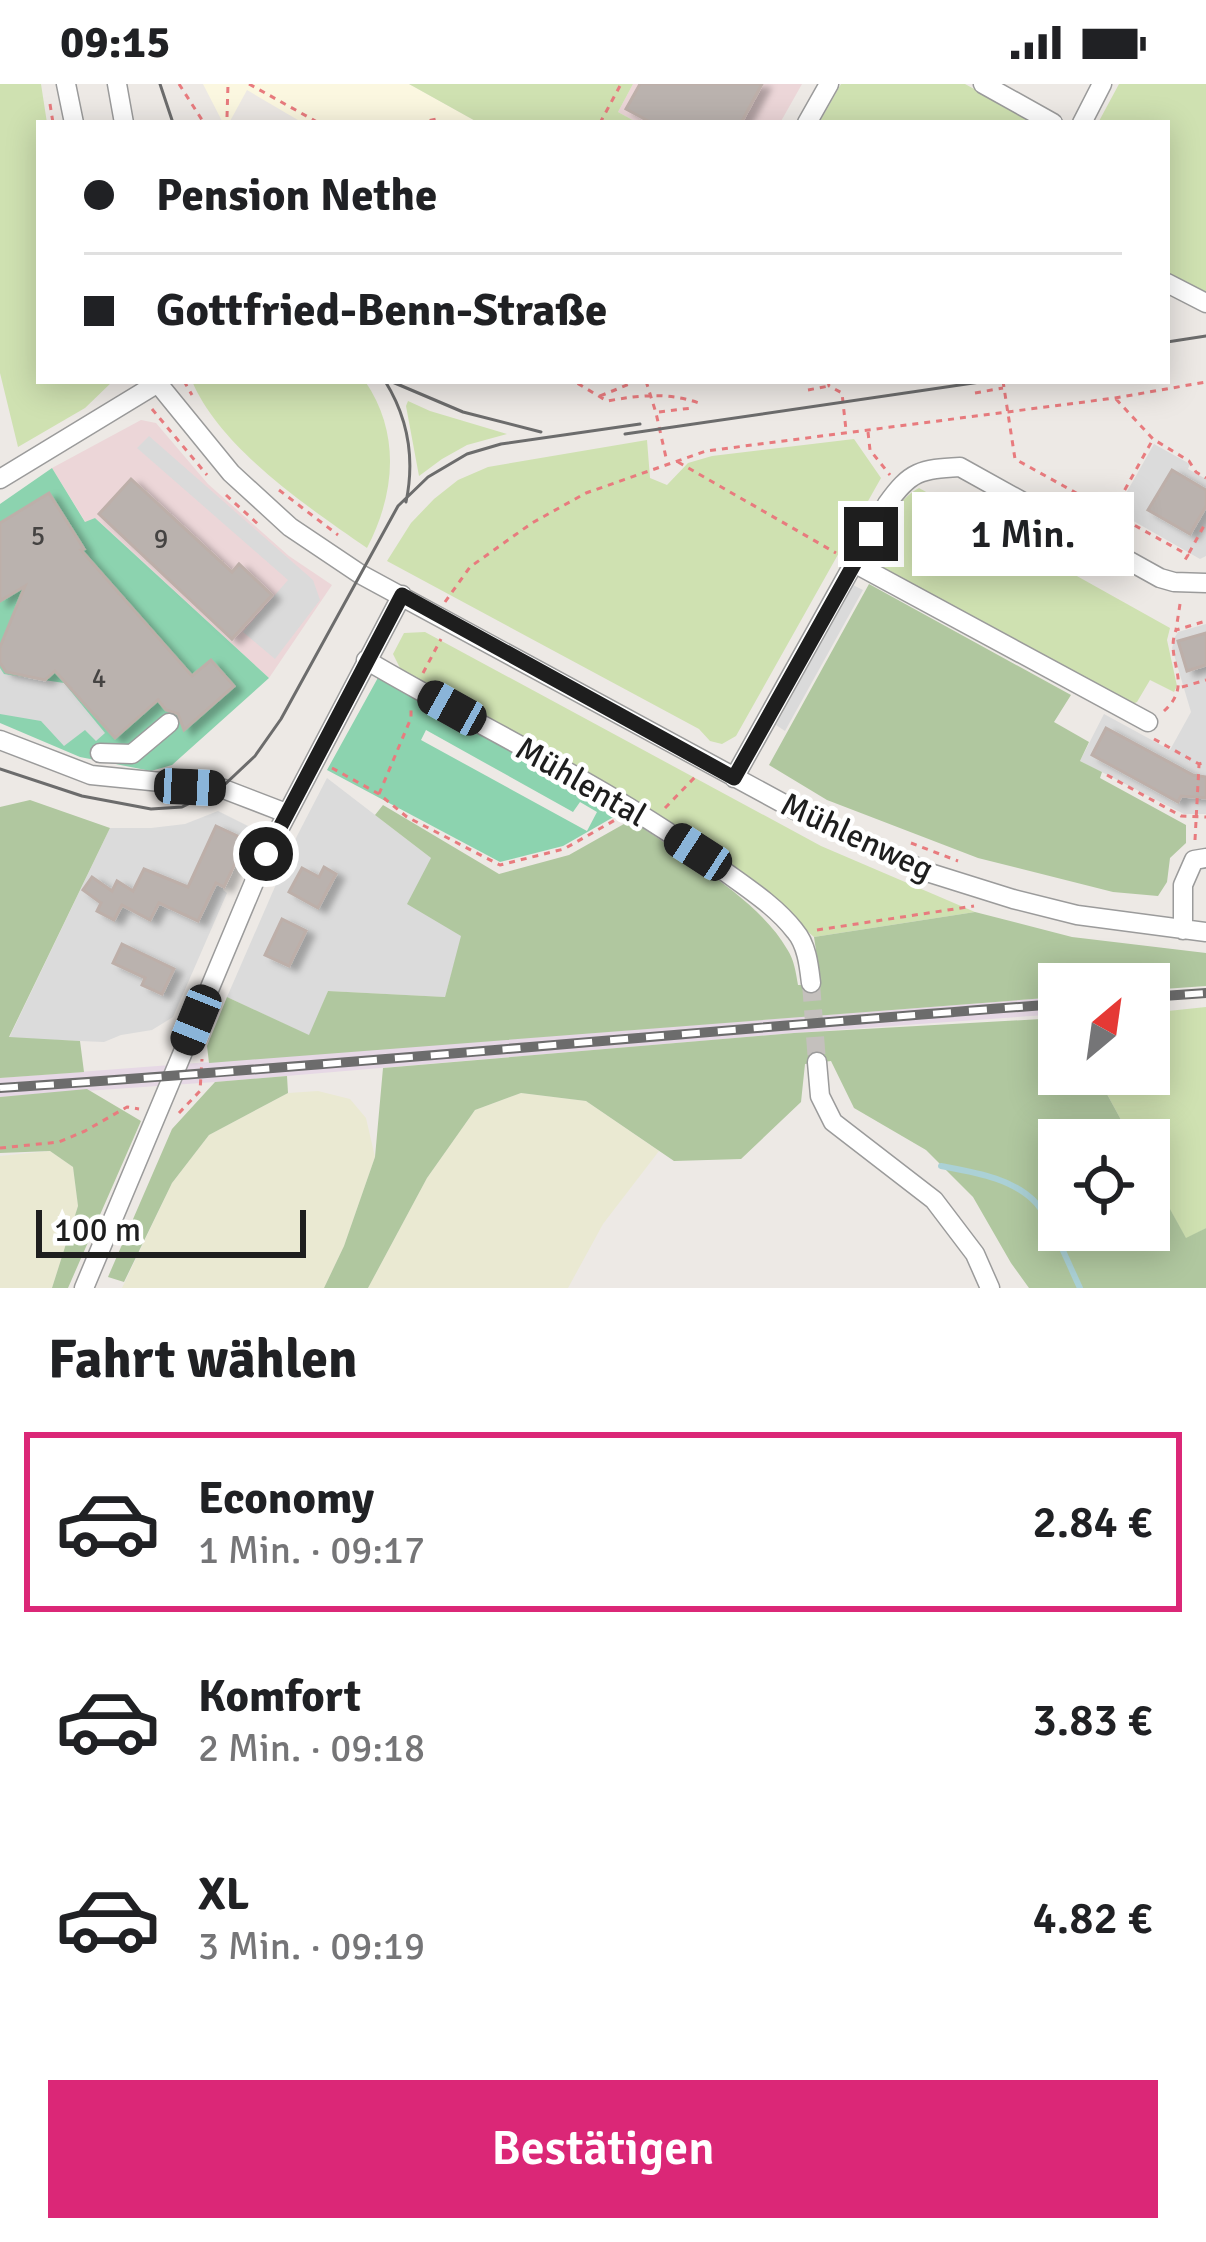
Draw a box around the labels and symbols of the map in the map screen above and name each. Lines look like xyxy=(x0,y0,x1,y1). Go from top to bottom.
callout: 1 Min. xyxy=(913,492,1135,576)
route end xyxy=(844,507,898,561)
house number: 5 xyxy=(31,520,45,553)
house number: 9 xyxy=(154,523,168,556)
house number: 4 xyxy=(92,662,106,695)
car xyxy=(412,675,492,741)
street label: Mühlental xyxy=(508,728,654,836)
car xyxy=(153,767,227,807)
street label: Mühlenweg xyxy=(774,784,940,890)
car xyxy=(658,817,738,887)
route start xyxy=(239,827,293,881)
north arrow xyxy=(1038,963,1170,1095)
car xyxy=(166,980,226,1060)
scale bar xyxy=(36,1204,306,1257)

